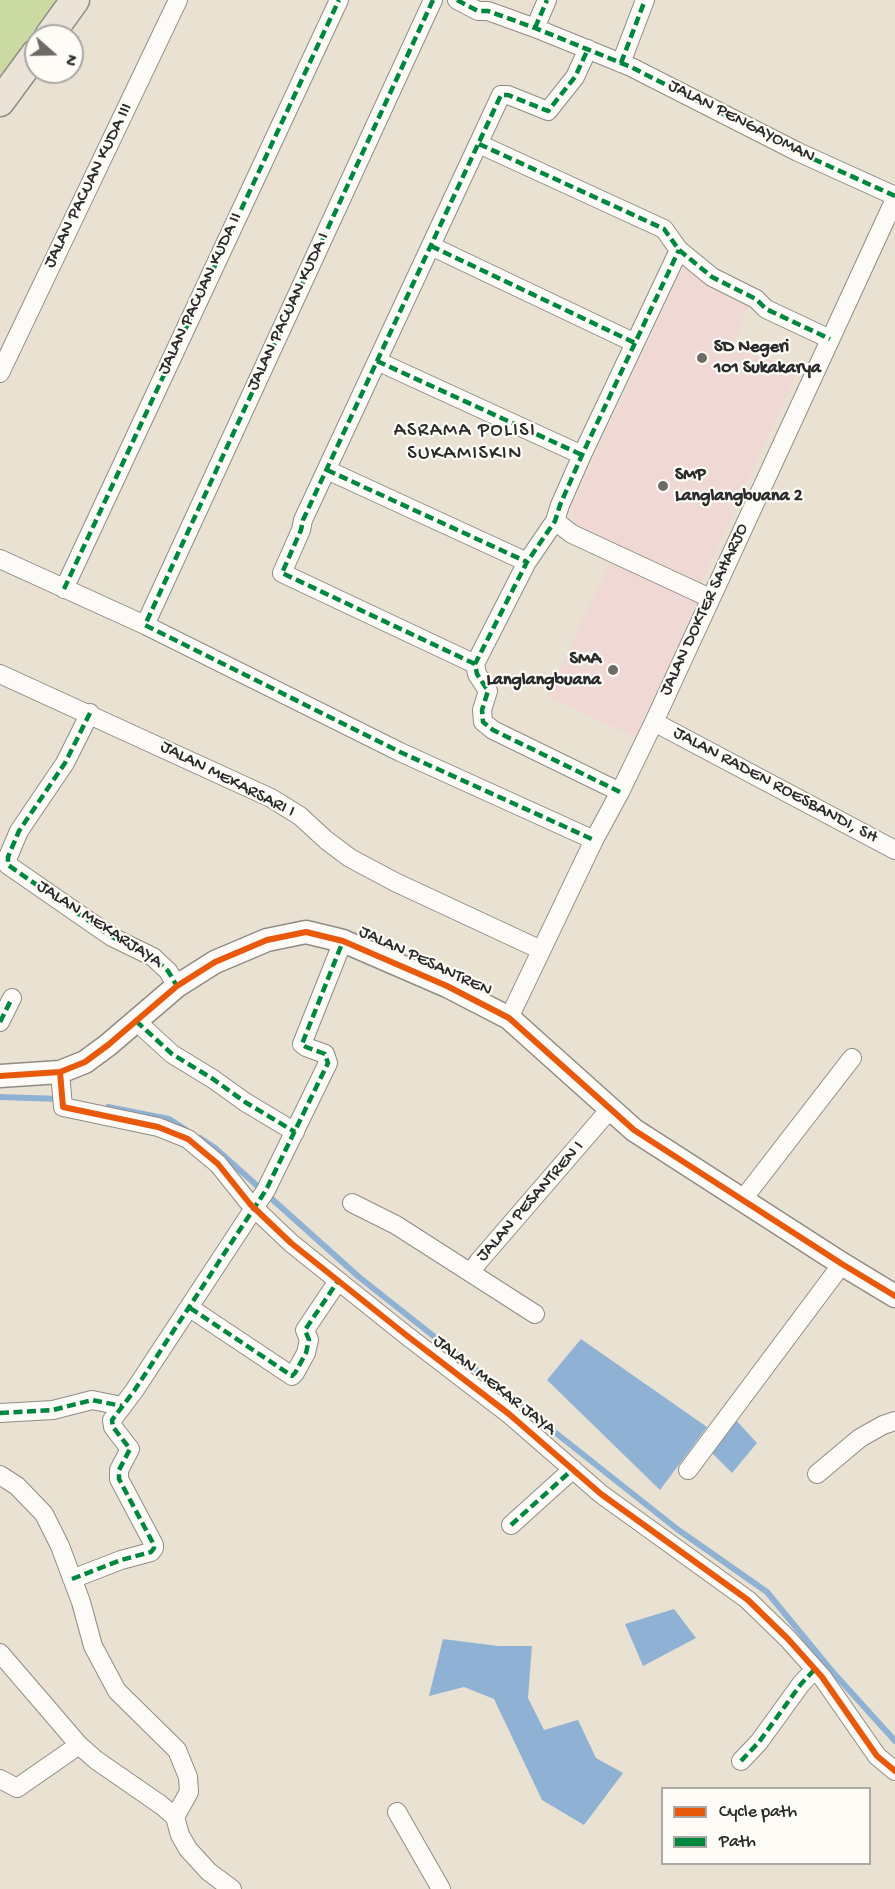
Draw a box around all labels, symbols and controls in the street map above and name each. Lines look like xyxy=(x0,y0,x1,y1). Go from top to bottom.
north arrow xyxy=(24,24,84,84)
text: N xyxy=(59,51,80,68)
street label: JALAN PENGAYOMAN xyxy=(664,76,818,168)
street label: JALAN PACUAN KUDA III xyxy=(40,100,138,272)
street label: JALAN PACUAN KUDA II xyxy=(154,210,248,378)
street label: JALAN PACUAN KUDA I xyxy=(243,230,335,394)
place label: SD Negeri 101 Sukakarya xyxy=(714,337,821,380)
marker: SD Negeri 101 Sukakarya xyxy=(695,351,709,365)
district label: ASRAMA POLISI SUKAMISKIN xyxy=(394,420,536,467)
place label: SMP Langlangbuana 2 xyxy=(675,465,803,508)
marker: SMP Langlangbuana 2 xyxy=(656,479,670,493)
street label: JALAN DOKTER SAHARJO xyxy=(656,521,754,699)
place label: SMA Langlangbuana xyxy=(486,649,601,692)
marker: SMA Langlangbuana xyxy=(606,663,620,677)
street label: JALAN RADEN ROESBANDI, SH xyxy=(669,723,881,849)
street label: JALAN MEKARSARI I xyxy=(156,737,298,823)
street label: JALAN MEKARJAYA xyxy=(32,876,166,974)
street label: JALAN PESANTREN xyxy=(355,922,495,1002)
street label: JALAN PESANTREN I xyxy=(473,1137,589,1267)
street label: JALAN MEKAR JAYA xyxy=(428,1331,560,1441)
legend xyxy=(661,1787,871,1865)
text: Cycle path xyxy=(719,1802,797,1823)
text: Path xyxy=(719,1832,756,1853)

